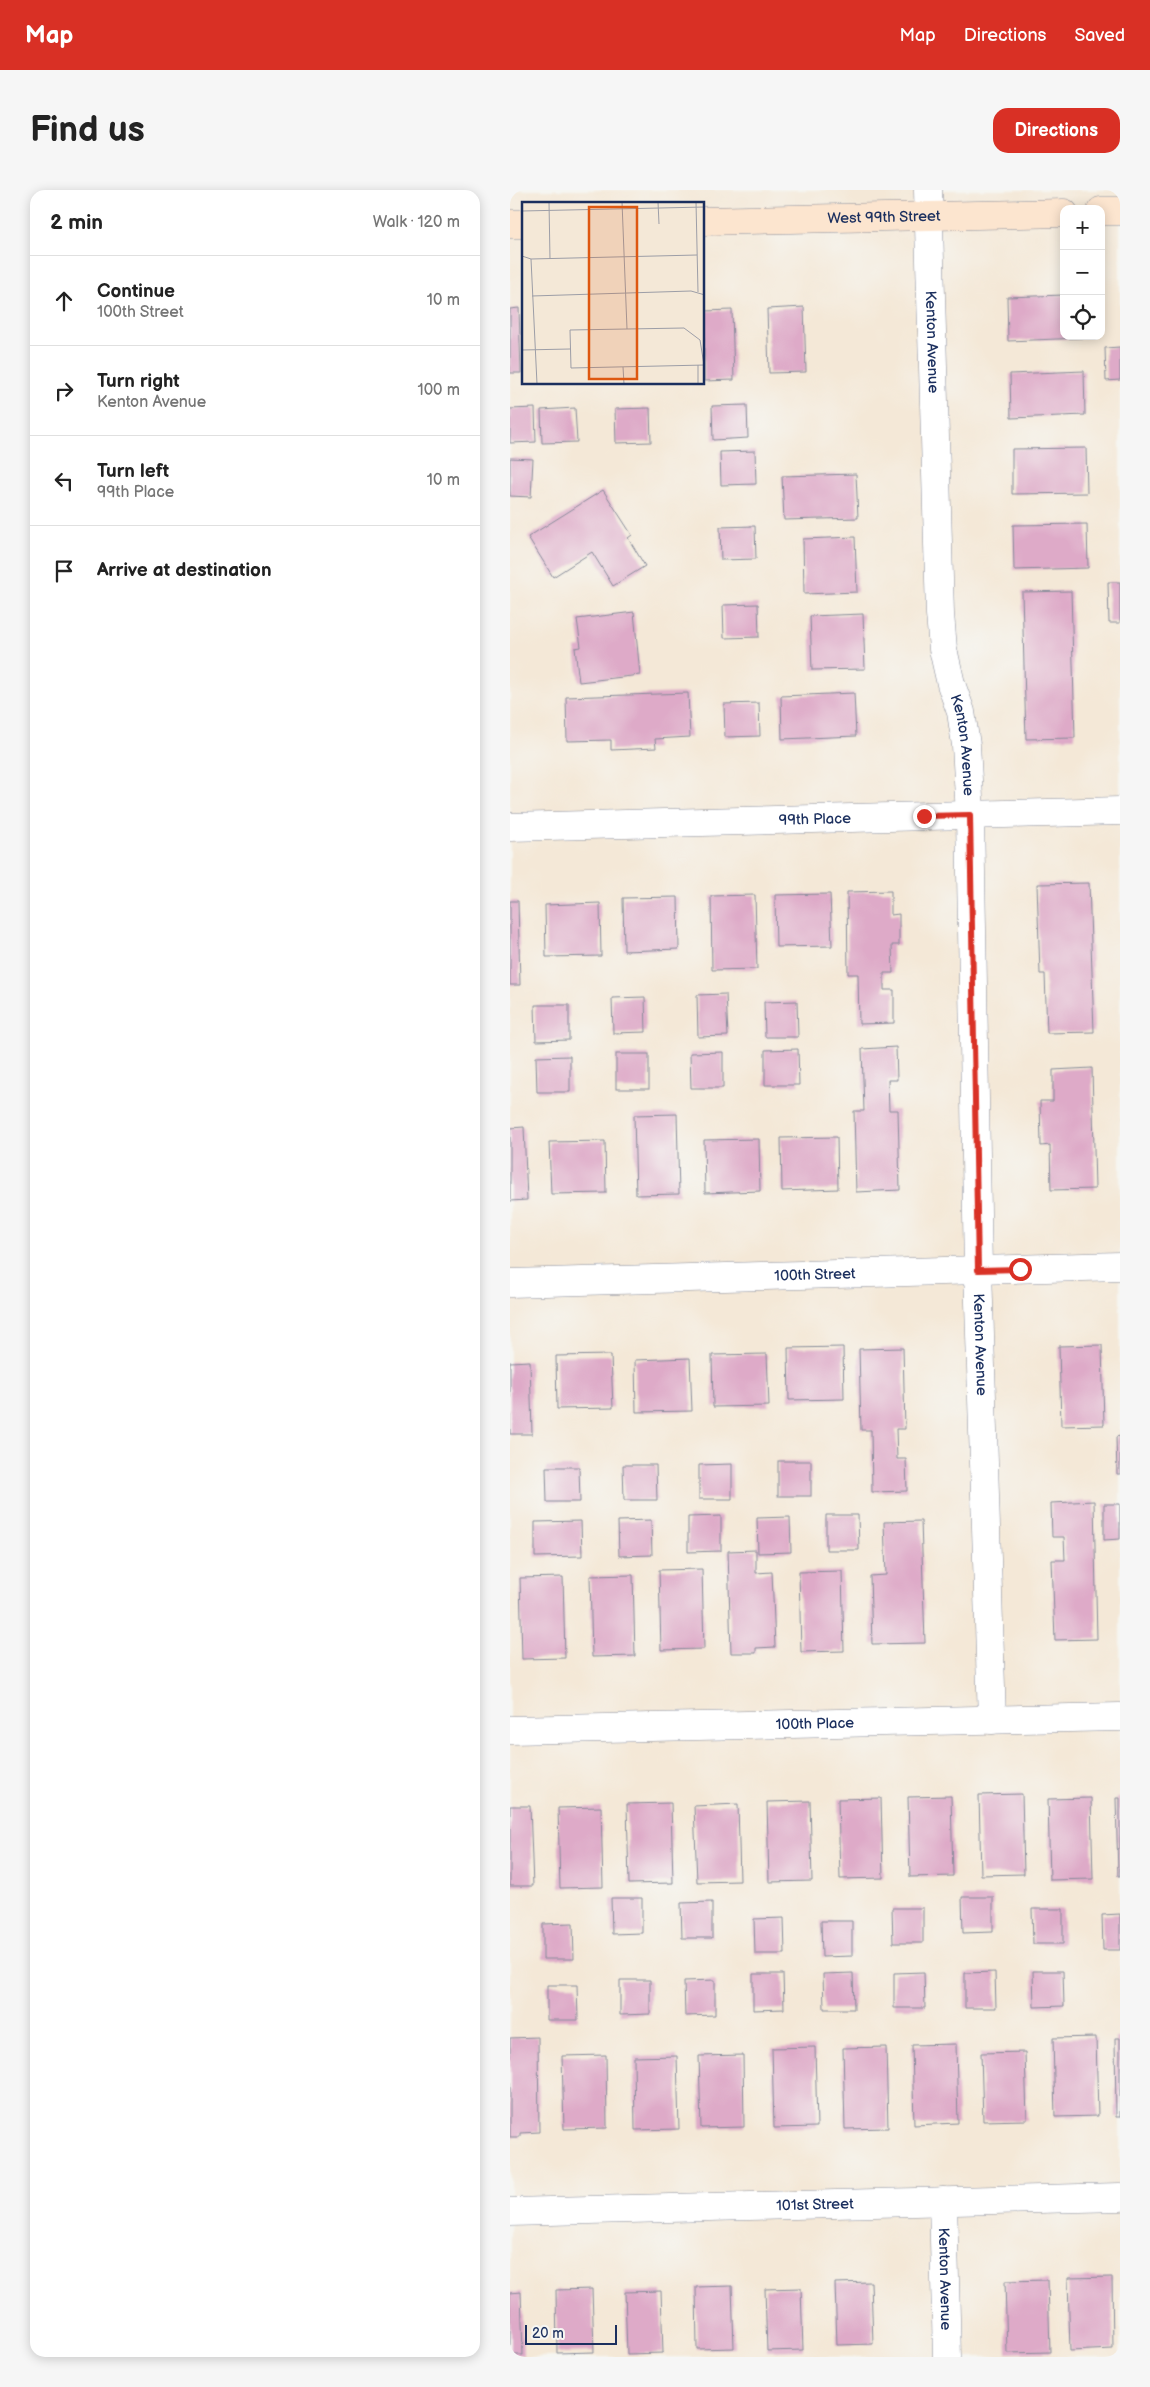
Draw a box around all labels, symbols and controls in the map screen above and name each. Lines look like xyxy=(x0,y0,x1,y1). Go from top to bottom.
text: Map xyxy=(25,21,73,50)
text: Map xyxy=(900,25,936,46)
text: Directions xyxy=(964,25,1046,46)
text: Saved xyxy=(1074,25,1125,46)
button: Directions xyxy=(993,108,1120,153)
text: Find us xyxy=(30,109,145,152)
inset map xyxy=(522,202,705,385)
map controls xyxy=(1060,205,1105,340)
button: + xyxy=(1060,205,1105,250)
street label: West 99th Street xyxy=(827,207,941,228)
text: 2 min xyxy=(50,210,103,235)
text: Walk · 120 m xyxy=(373,213,460,232)
button: − xyxy=(1060,250,1105,295)
text: Continue xyxy=(97,280,175,303)
icon: ahead xyxy=(50,287,78,315)
street label: Kenton Avenue xyxy=(921,290,943,394)
text: 10 m xyxy=(427,291,460,310)
button: locate xyxy=(1060,295,1105,340)
text: 100th Street xyxy=(97,303,184,322)
text: Turn right xyxy=(97,370,180,393)
icon: right xyxy=(50,377,78,405)
text: 100 m xyxy=(417,381,460,400)
text: Kenton Avenue xyxy=(97,393,206,412)
text: Turn left xyxy=(97,460,169,483)
icon: left xyxy=(50,467,78,495)
text: 10 m xyxy=(427,471,460,490)
text: 99th Place xyxy=(97,483,174,502)
icon: arrive xyxy=(50,557,78,585)
text: Arrive at destination xyxy=(97,559,272,582)
street label: Kenton Avenue xyxy=(945,692,978,797)
route end xyxy=(913,805,936,828)
street label: 99th Place xyxy=(778,809,851,830)
route start xyxy=(1009,1258,1032,1281)
street label: 100th Street xyxy=(774,1264,856,1286)
street label: Kenton Avenue xyxy=(969,1293,991,1396)
street label: 100th Place xyxy=(775,1714,854,1734)
street label: 101st Street xyxy=(776,2195,854,2215)
street label: Kenton Avenue xyxy=(934,2228,955,2331)
scale bar xyxy=(525,2322,618,2345)
text: 20 m xyxy=(532,2325,564,2342)

